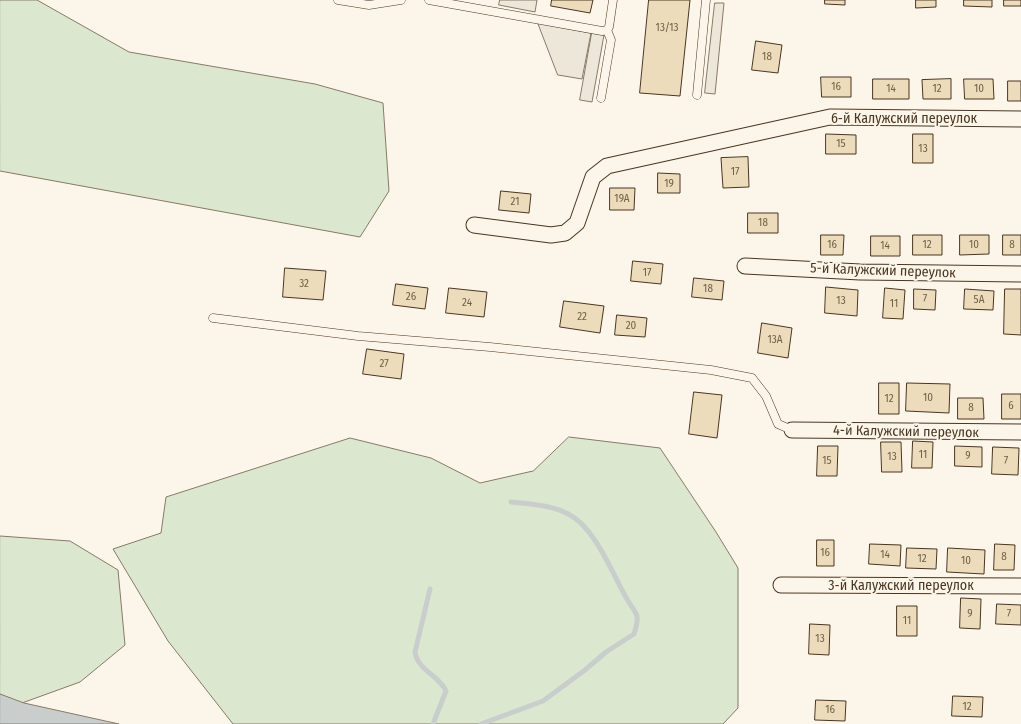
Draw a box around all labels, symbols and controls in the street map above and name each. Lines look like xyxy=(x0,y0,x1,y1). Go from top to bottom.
house number: 13/13 xyxy=(656,21,678,35)
house number: 18 xyxy=(762,50,772,64)
house number: 16 xyxy=(831,80,841,94)
house number: 14 xyxy=(886,82,896,96)
house number: 12 xyxy=(932,82,942,96)
house number: 10 xyxy=(974,82,984,96)
street label: 6-й Калужский переулок xyxy=(831,111,977,127)
house number: 15 xyxy=(836,137,846,151)
house number: 13 xyxy=(918,142,928,156)
house number: 17 xyxy=(731,165,739,179)
house number: 19 xyxy=(664,177,674,191)
house number: 19А xyxy=(614,192,630,206)
house number: 21 xyxy=(511,195,519,209)
house number: 18 xyxy=(758,216,768,230)
house number: 16 xyxy=(827,238,837,252)
house number: 12 xyxy=(922,238,932,252)
house number: 10 xyxy=(969,238,979,252)
house number: 8 xyxy=(1009,238,1015,252)
house number: 14 xyxy=(880,239,890,253)
street label: 5-й Калужский переулок xyxy=(810,260,956,282)
house number: 17 xyxy=(643,266,651,280)
house number: 32 xyxy=(299,277,309,291)
house number: 18 xyxy=(703,282,713,296)
house number: 26 xyxy=(406,290,416,304)
house number: 7 xyxy=(923,292,927,306)
house number: 5А xyxy=(974,293,984,307)
house number: 13 xyxy=(836,294,846,308)
house number: 24 xyxy=(462,296,472,310)
house number: 11 xyxy=(890,297,898,311)
house number: 22 xyxy=(577,310,587,324)
house number: 20 xyxy=(626,319,636,333)
house number: 13А xyxy=(767,333,783,347)
house number: 27 xyxy=(379,357,389,371)
house number: 10 xyxy=(923,391,933,405)
house number: 12 xyxy=(884,392,894,406)
house number: 6 xyxy=(1008,399,1014,413)
house number: 8 xyxy=(968,401,974,415)
street label: 4-й Калужский переулок xyxy=(833,422,979,442)
house number: 11 xyxy=(919,448,927,462)
house number: 9 xyxy=(965,449,971,463)
house number: 13 xyxy=(887,450,897,464)
house number: 15 xyxy=(822,454,832,468)
house number: 7 xyxy=(1004,454,1008,468)
house number: 16 xyxy=(820,546,830,560)
house number: 14 xyxy=(880,548,890,562)
house number: 8 xyxy=(1001,550,1007,564)
house number: 12 xyxy=(917,552,927,566)
house number: 10 xyxy=(961,554,971,568)
street label: 3-й Калужский переулок xyxy=(828,578,974,594)
house number: 9 xyxy=(967,607,973,621)
house number: 7 xyxy=(1007,607,1011,621)
house number: 11 xyxy=(903,614,911,628)
house number: 13 xyxy=(815,632,825,646)
house number: 12 xyxy=(962,700,972,714)
house number: 16 xyxy=(825,703,835,717)

